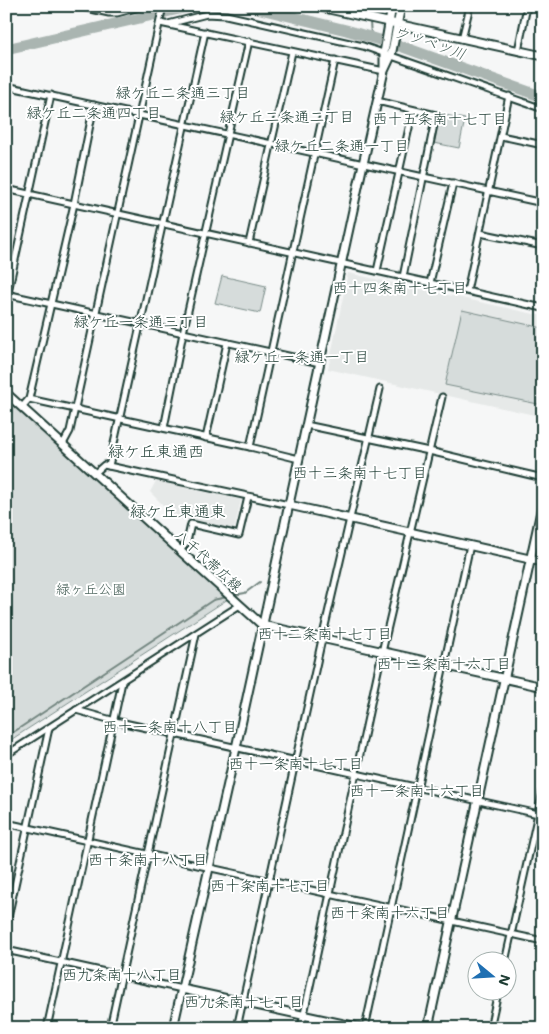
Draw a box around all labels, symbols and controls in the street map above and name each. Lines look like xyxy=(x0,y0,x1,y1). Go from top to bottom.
water label: ウツベツ川 xyxy=(391,20,469,64)
district label: 緑ケ丘二条通三丁目 xyxy=(115,82,251,102)
district label: 緑ケ丘二条通四丁目 xyxy=(26,102,162,122)
district label: 緑ケ丘二条通二丁目 xyxy=(219,106,355,126)
district label: 西十五条南十七丁目 xyxy=(372,108,508,128)
district label: 緑ケ丘二条通一丁目 xyxy=(274,135,410,155)
district label: 西十四条南十七丁目 xyxy=(332,277,468,297)
district label: 緑ケ丘一条通三丁目 xyxy=(73,311,209,331)
district label: 緑ケ丘一条通一丁目 xyxy=(234,346,370,366)
district label: 緑ケ丘東通西 xyxy=(108,440,204,461)
district label: 西十三条南十七丁目 xyxy=(292,462,428,482)
district label: 緑ケ丘東通東 xyxy=(130,500,226,521)
street label: 八千代帯広線 xyxy=(171,525,247,595)
park label: 緑ヶ丘公園 xyxy=(56,579,126,598)
district label: 西十二条南十七丁目 xyxy=(257,623,393,643)
district label: 西十二条南十六丁目 xyxy=(376,653,512,673)
district label: 西十一条南十八丁目 xyxy=(102,716,238,736)
district label: 西十一条南十七丁目 xyxy=(228,753,364,773)
district label: 西十一条南十六丁目 xyxy=(349,780,485,800)
district label: 西十条南十八丁目 xyxy=(88,849,208,869)
district label: 西十条南十七丁目 xyxy=(210,875,330,895)
district label: 西十条南十六丁目 xyxy=(330,902,450,922)
north arrow xyxy=(466,952,516,1002)
district label: 西九条南十八丁目 xyxy=(62,964,182,984)
text: N xyxy=(494,972,516,988)
district label: 西九条南十七丁目 xyxy=(184,991,304,1011)

